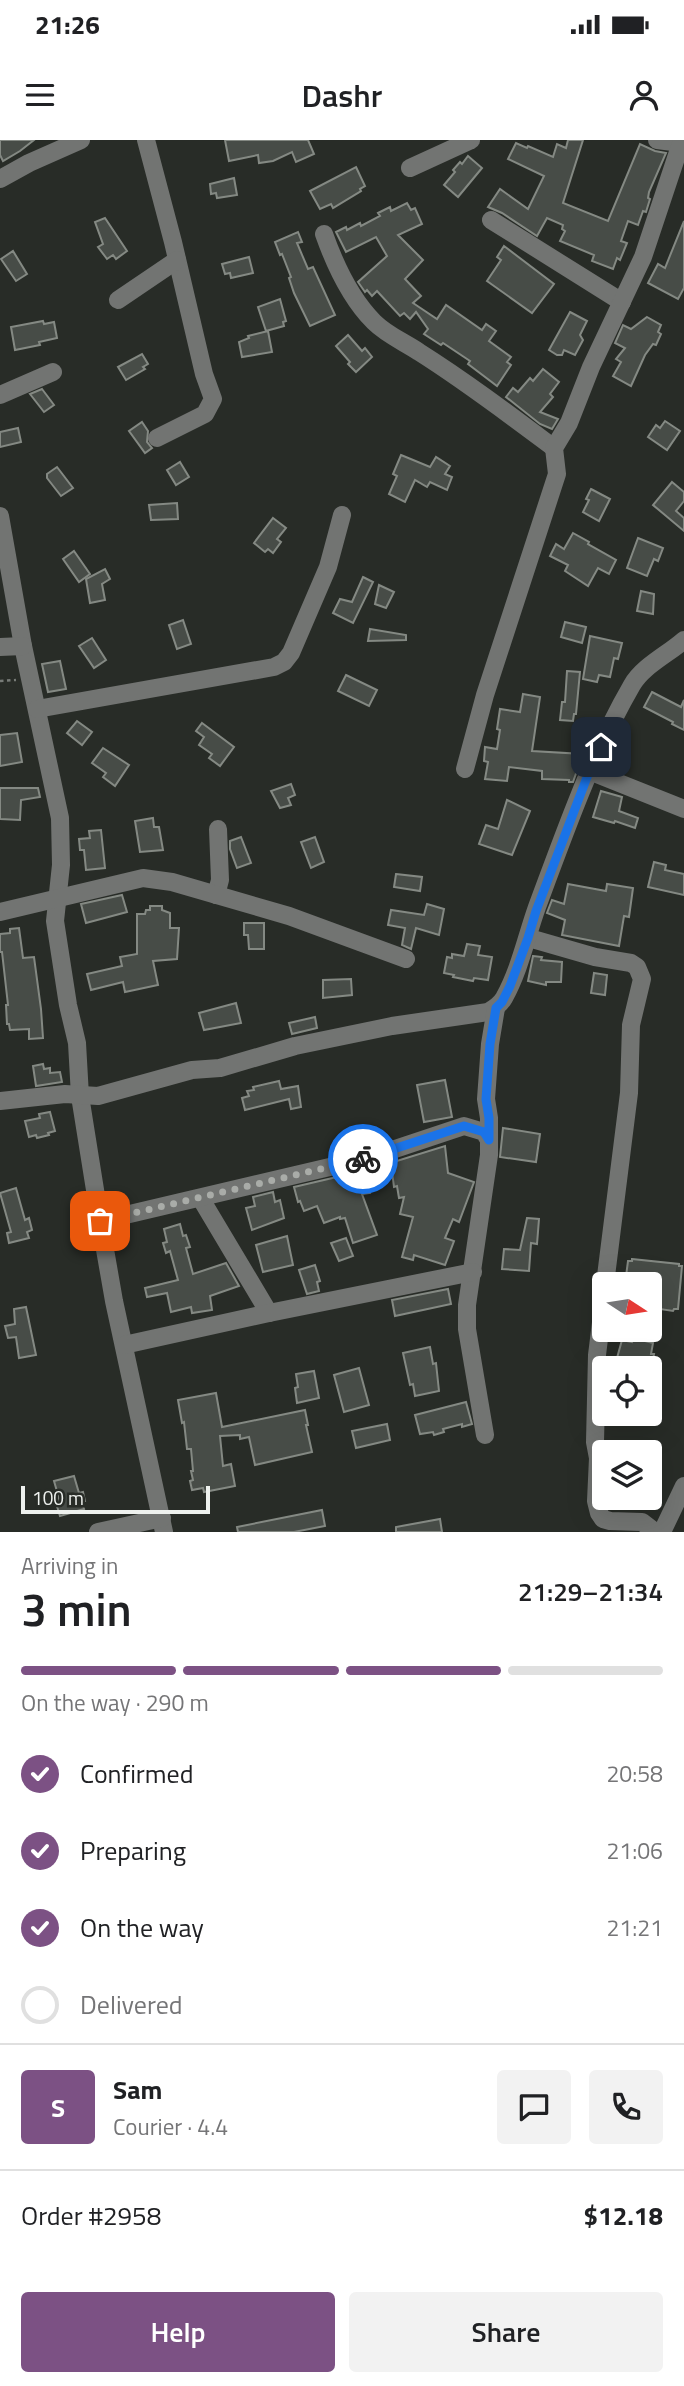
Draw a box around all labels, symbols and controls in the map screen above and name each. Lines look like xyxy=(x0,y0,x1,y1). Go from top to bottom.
text: 21:26 xyxy=(35,5,100,44)
text: Dashr xyxy=(302,71,382,119)
icon: menu xyxy=(21,76,59,114)
icon: person xyxy=(625,76,663,114)
pin xyxy=(571,717,631,777)
icon: home xyxy=(582,728,620,766)
courier xyxy=(328,1124,398,1194)
icon: bike xyxy=(344,1140,382,1178)
pin xyxy=(70,1191,130,1251)
icon: bag xyxy=(81,1202,119,1240)
north arrow xyxy=(592,1272,662,1342)
map controls xyxy=(592,1272,662,1510)
button: locate xyxy=(592,1356,662,1426)
button: layers xyxy=(592,1440,662,1510)
scale bar xyxy=(21,1483,210,1515)
text: 100 m xyxy=(32,1483,84,1512)
text: Arriving in xyxy=(21,1548,118,1583)
text: 21:29–21:34 xyxy=(518,1572,663,1611)
text: 3 min xyxy=(21,1574,132,1644)
text: On the way · 290 m xyxy=(21,1685,209,1720)
text: Confirmed xyxy=(80,1754,194,1793)
icon: check xyxy=(21,1755,59,1793)
text: 20:58 xyxy=(606,1756,663,1791)
text: Preparing xyxy=(80,1831,186,1870)
icon: check xyxy=(21,1832,59,1870)
text: 21:06 xyxy=(606,1833,663,1868)
text: On the way xyxy=(80,1908,204,1947)
icon: check xyxy=(21,1909,59,1947)
text: 21:21 xyxy=(606,1910,663,1945)
text: Delivered xyxy=(80,1985,183,2024)
text: Sam xyxy=(113,2070,162,2109)
button: chat xyxy=(497,2070,571,2144)
button: phone xyxy=(589,2070,663,2144)
text: S xyxy=(51,2088,65,2127)
text: Courier · 4.4 xyxy=(113,2109,228,2144)
text: Order #2958 xyxy=(21,2196,161,2235)
text: $12.18 xyxy=(584,2196,663,2235)
button: Help xyxy=(21,2292,335,2372)
button: Share xyxy=(349,2292,663,2372)

